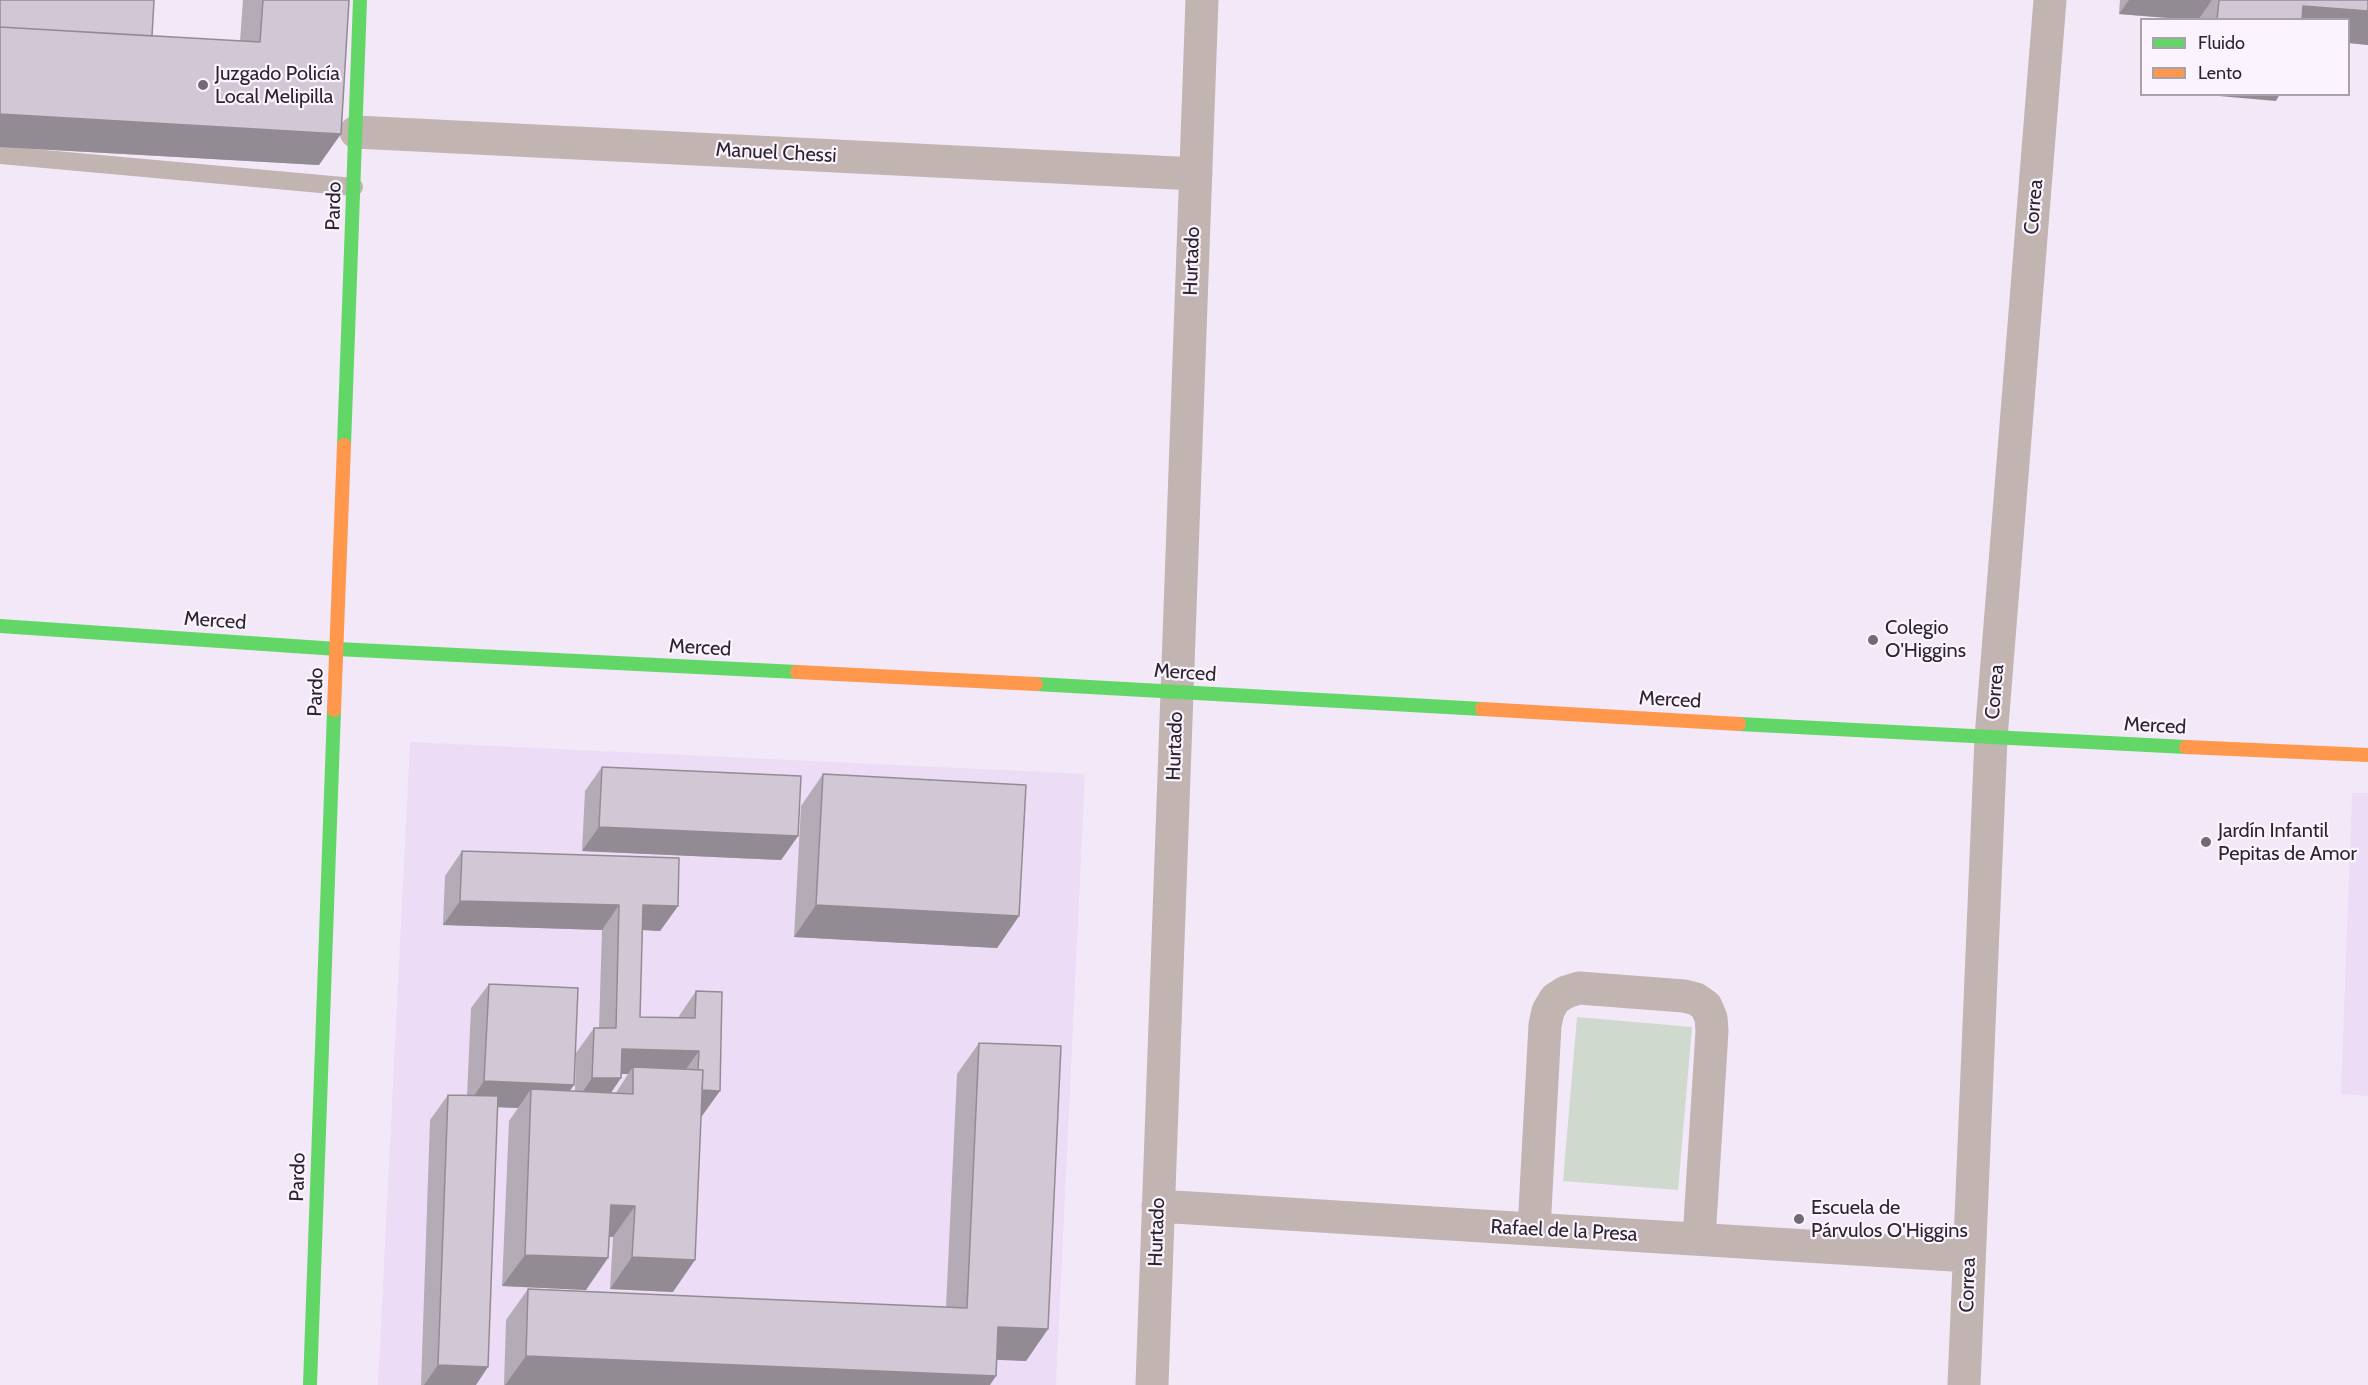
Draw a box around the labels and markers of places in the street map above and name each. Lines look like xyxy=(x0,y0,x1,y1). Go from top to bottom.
place label: Juzgado Policía Local Melipilla xyxy=(215,62,340,109)
marker: Juzgado Policía Local Melipilla xyxy=(196,78,210,92)
place label: Colegio O'Higgins xyxy=(1885,616,1966,663)
marker: Colegio O'Higgins xyxy=(1866,633,1880,647)
place label: Jardín Infantil Pepitas de Amor xyxy=(2218,819,2357,866)
marker: Jardín Infantil Pepitas de Amor xyxy=(2199,835,2213,849)
place label: Escuela de Párvulos O'Higgins xyxy=(1811,1196,1968,1243)
marker: Escuela de Párvulos O'Higgins xyxy=(1792,1212,1806,1226)

